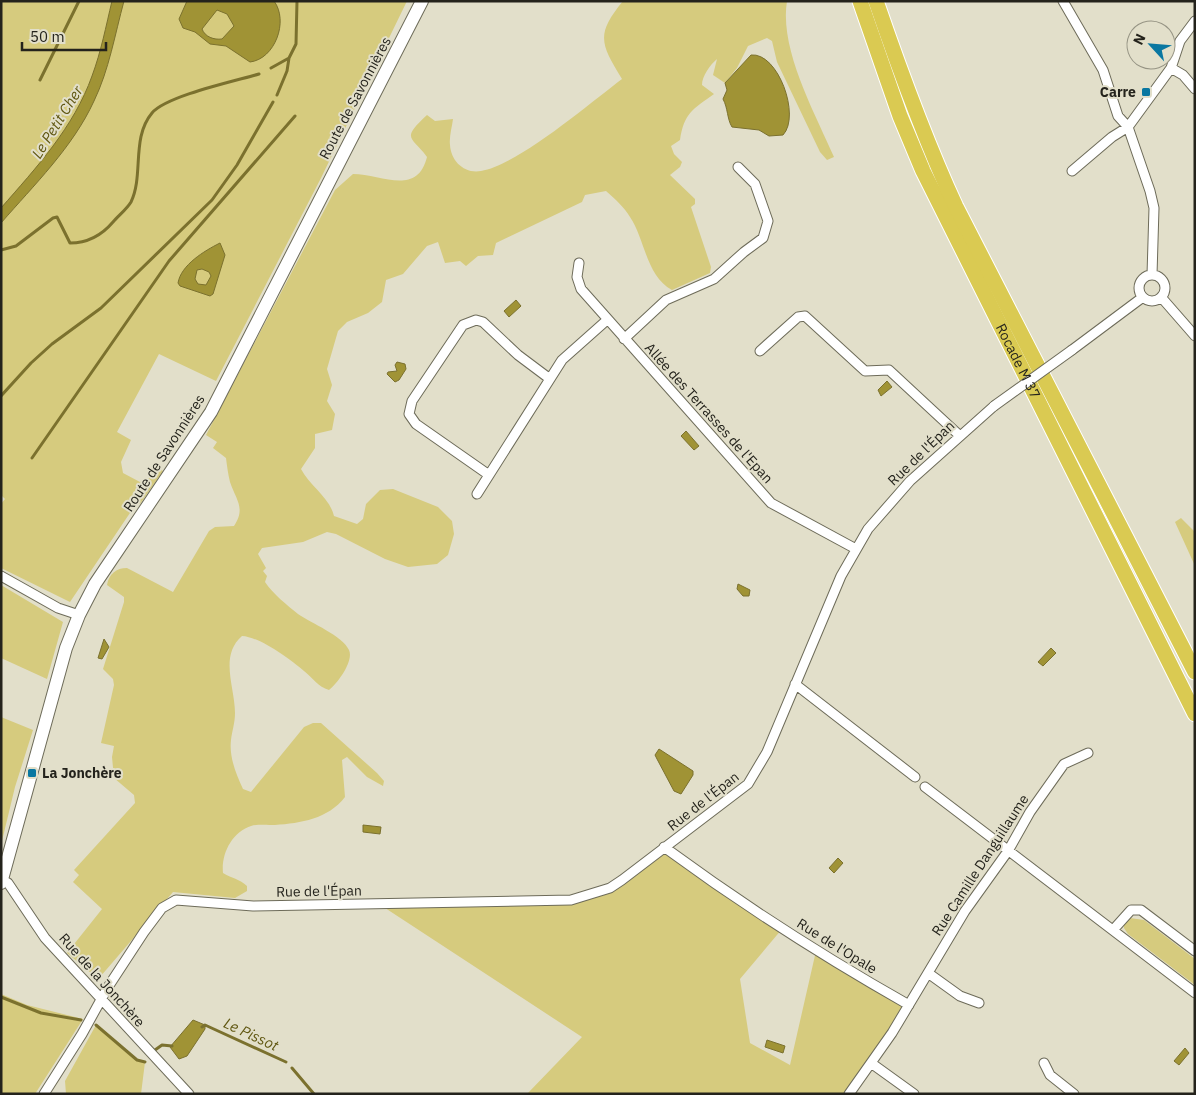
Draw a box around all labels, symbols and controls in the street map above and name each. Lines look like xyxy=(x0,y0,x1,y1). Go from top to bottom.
scale bar xyxy=(22,20,106,52)
north arrow xyxy=(1126,20,1176,70)
text: 50 m xyxy=(30,27,65,46)
text: N xyxy=(1129,31,1150,48)
street label: Route de Savonnières xyxy=(315,33,395,162)
water label: Le Petit Cher xyxy=(27,82,87,162)
place label: Carre xyxy=(1100,83,1136,101)
marker: Carre xyxy=(1140,86,1152,98)
street label: Rocade M 37 xyxy=(992,321,1045,402)
street label: Allée des Terrasses de l'Epan xyxy=(641,339,777,487)
street label: Route de Savonnières xyxy=(119,391,209,515)
street label: Rue de l'Épan xyxy=(883,416,958,489)
place label: La Jonchère xyxy=(42,764,122,782)
marker: La Jonchère xyxy=(26,767,38,779)
street label: Rue de l'Épan xyxy=(663,767,742,835)
street label: Rue Camille Danguillaume xyxy=(928,791,1033,939)
street label: Rue de l'Épan xyxy=(276,880,362,901)
street label: Rue de l'Opale xyxy=(794,914,881,978)
street label: Rue de la Jonchère xyxy=(55,929,149,1031)
water label: Le Pissot xyxy=(221,1013,282,1055)

